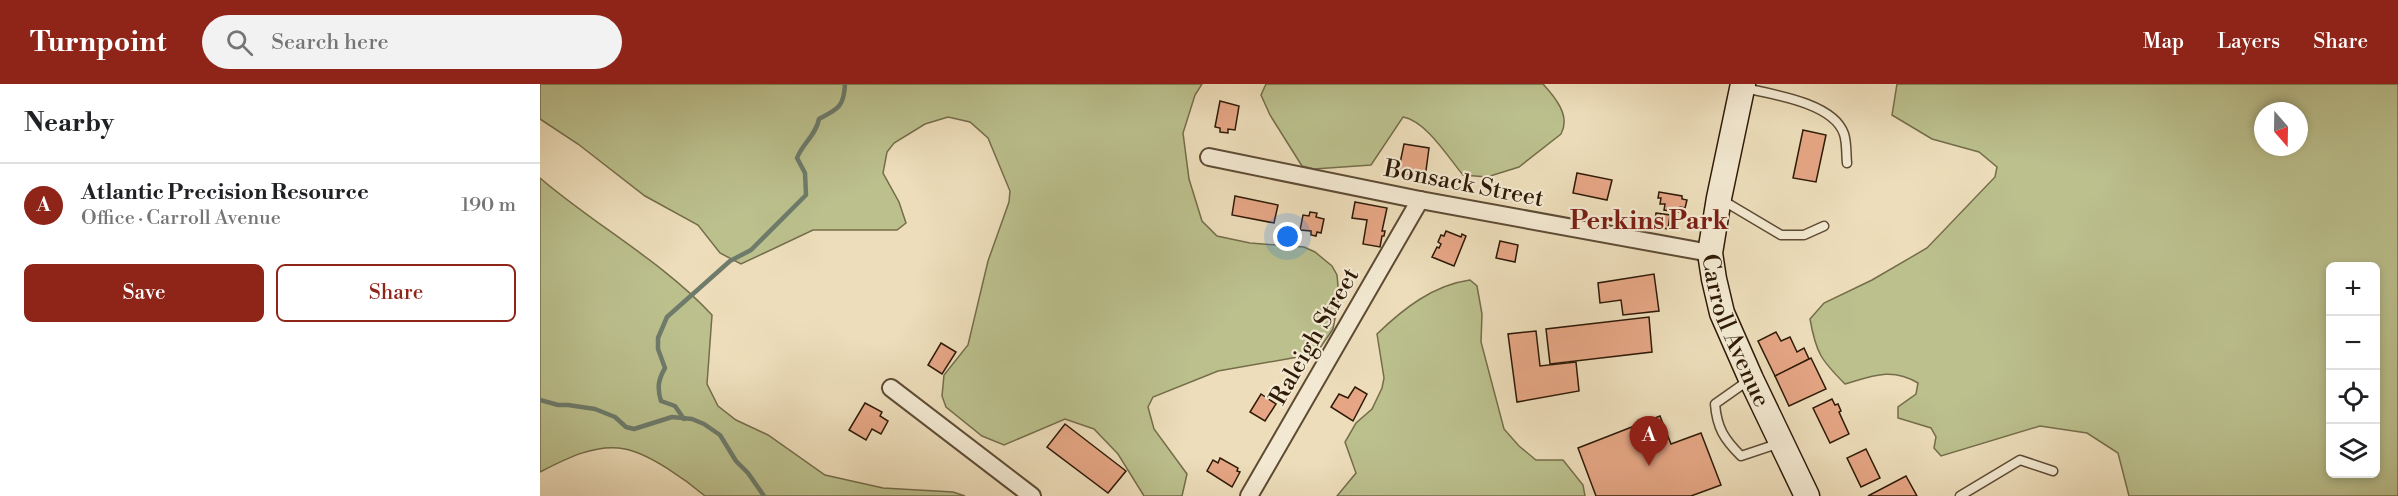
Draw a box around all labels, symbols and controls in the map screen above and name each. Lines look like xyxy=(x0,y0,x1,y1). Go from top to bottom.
search box xyxy=(202,15,622,69)
text: Turnpoint xyxy=(30,25,166,60)
icon: search xyxy=(223,26,256,59)
text: Search here xyxy=(271,29,389,56)
text: Map xyxy=(2143,29,2184,55)
text: Layers xyxy=(2217,29,2280,55)
text: Share xyxy=(2313,29,2368,55)
north arrow xyxy=(2254,102,2308,156)
text: Nearby xyxy=(24,107,114,139)
street label: Bonsack Street xyxy=(1380,154,1547,214)
text: Atlantic Precision Resource xyxy=(81,179,369,206)
text: A xyxy=(36,193,51,218)
text: 190 m xyxy=(461,193,516,218)
district label: Perkins Park xyxy=(1570,205,1729,237)
text: Office · Carroll Avenue xyxy=(81,206,281,231)
your location xyxy=(1273,222,1302,251)
street label: Carroll Avenue xyxy=(1694,252,1776,412)
street label: Raleigh Street xyxy=(1264,262,1366,410)
map controls xyxy=(2326,262,2380,478)
button: + xyxy=(2326,262,2380,316)
button: Save xyxy=(24,264,264,322)
button: Share xyxy=(276,264,516,322)
button: − xyxy=(2326,316,2380,370)
button: locate xyxy=(2326,370,2380,424)
pin: A xyxy=(1630,416,1668,466)
button: layers xyxy=(2326,424,2380,478)

